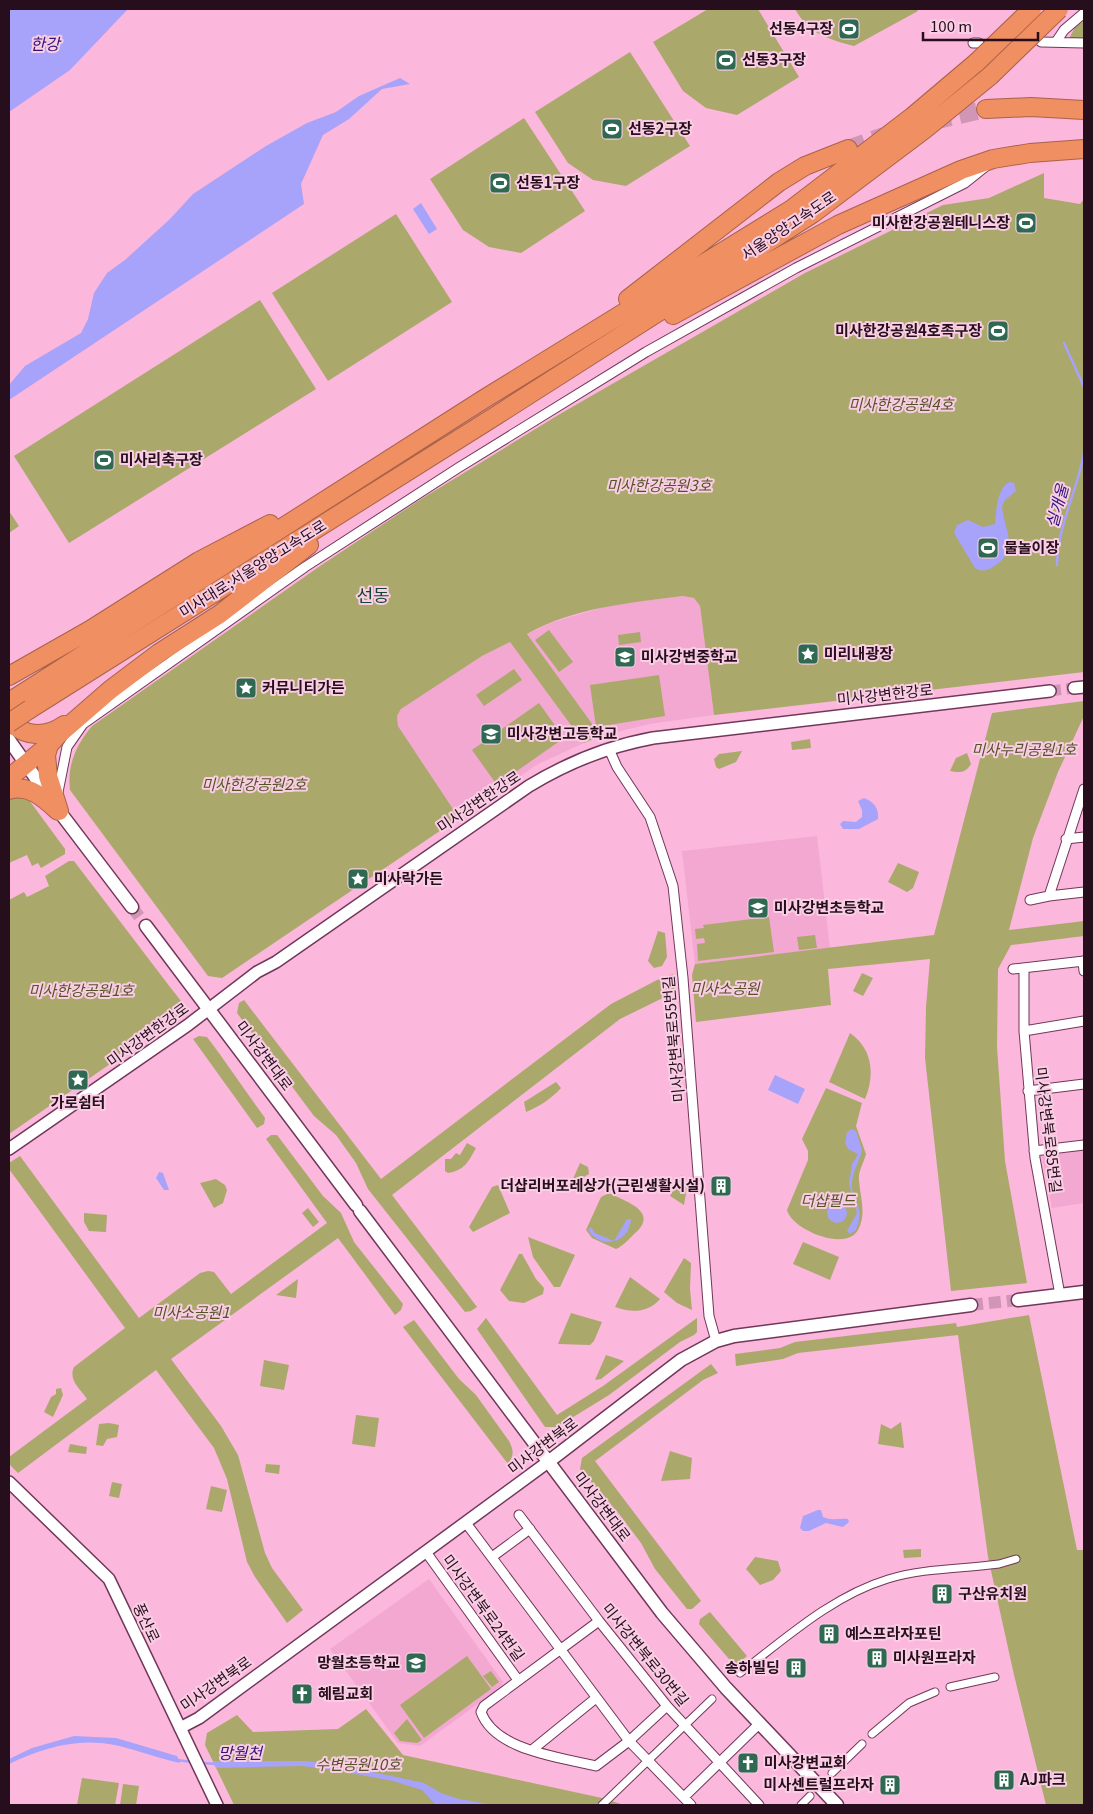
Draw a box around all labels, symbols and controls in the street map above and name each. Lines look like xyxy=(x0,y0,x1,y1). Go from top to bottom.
scale bar xyxy=(923,10,1038,42)
text: 100 m xyxy=(930,15,972,36)
place label: 선동4구장 xyxy=(769,17,833,38)
sports icon: 선동4구장 xyxy=(837,17,861,41)
water label: 한강 xyxy=(30,31,62,55)
sports icon: 선동3구장 xyxy=(714,48,738,72)
place label: 선동3구장 xyxy=(742,48,806,69)
sports icon: 선동2구장 xyxy=(600,117,624,141)
place label: 선동2구장 xyxy=(628,117,692,138)
sports icon: 선동1구장 xyxy=(488,171,512,195)
place label: 선동1구장 xyxy=(516,171,580,192)
street label: 서울양양고속도로 xyxy=(737,185,840,264)
place label: 미사한강공원테니스장 xyxy=(872,211,1010,232)
sports icon: 미사한강공원테니스장 xyxy=(1014,211,1038,235)
place label: 미사한강공원4호족구장 xyxy=(835,319,982,340)
sports icon: 미사한강공원4호족구장 xyxy=(986,319,1010,343)
park label: 미사한강공원4호 xyxy=(849,393,955,414)
sports icon: 미사리축구장 xyxy=(92,448,116,472)
place label: 미사리축구장 xyxy=(120,448,203,469)
park label: 미사한강공원3호 xyxy=(607,474,713,495)
water label: 실개울 xyxy=(1039,480,1074,530)
street label: 미사대로;서울양양고속도로 xyxy=(175,514,330,622)
sports icon: 물놀이장 xyxy=(976,536,1000,560)
place label: 물놀이장 xyxy=(1004,536,1059,557)
district label: 선동 xyxy=(356,581,390,607)
place icon: 미리내광장 xyxy=(796,642,820,666)
place label: 미리내광장 xyxy=(824,642,893,663)
school or university icon: 미사강변중학교 xyxy=(613,645,637,669)
place label: 미사강변중학교 xyxy=(641,645,738,666)
place icon: 커뮤니티가든 xyxy=(234,676,258,700)
place label: 커뮤니티가든 xyxy=(262,676,345,697)
street label: 미사강변한강로 xyxy=(836,678,934,709)
school or university icon: 미사강변고등학교 xyxy=(479,722,503,746)
place label: 미사강변고등학교 xyxy=(507,722,618,743)
park label: 미사누리공원1호 xyxy=(972,738,1078,759)
street label: 미사강변한강로 xyxy=(432,765,524,836)
park label: 미사한강공원2호 xyxy=(202,773,308,794)
place icon: 미사락가든 xyxy=(346,867,370,891)
place label: 미사락가든 xyxy=(374,867,443,888)
school or university icon: 미사강변초등학교 xyxy=(746,896,770,920)
place label: 미사강변초등학교 xyxy=(774,896,885,917)
street label: 미사강변북로55번길 xyxy=(657,975,689,1103)
park label: 미사소공원 xyxy=(690,977,761,998)
park label: 미사한강공원1호 xyxy=(29,979,135,1000)
street label: 미사강변한강로 xyxy=(102,997,192,1071)
street label: 미사강변대로 xyxy=(232,1016,299,1094)
street label: 미사강변북로85번길 xyxy=(1031,1065,1068,1194)
place icon: 가로쉼터 xyxy=(66,1068,90,1092)
place label: 가로쉼터 xyxy=(50,1091,106,1112)
place label: 더샵리버포레상가(근린생활시설) xyxy=(500,1174,705,1195)
building icon: 더샵리버포레상가(근린생활시설) xyxy=(709,1174,733,1198)
park label: 더샵필드 xyxy=(800,1189,857,1210)
park label: 미사소공원1 xyxy=(152,1301,230,1322)
street label: 미사강변북로 xyxy=(503,1411,581,1478)
street label: 미사강변대로 xyxy=(570,1467,637,1545)
street label: 미사강변북로24번길 xyxy=(438,1550,530,1665)
building icon: 구산유치원 xyxy=(930,1582,954,1606)
place label: 구산유치원 xyxy=(958,1582,1027,1603)
street label: 미사강변북로30번길 xyxy=(598,1598,694,1710)
street label: 풍산로 xyxy=(129,1599,166,1646)
building icon: 예스프라자포틴 xyxy=(817,1622,841,1646)
place label: 예스프라자포틴 xyxy=(845,1622,942,1643)
building icon: 미사원프라자 xyxy=(865,1646,889,1670)
place label: 미사원프라자 xyxy=(893,1646,976,1667)
street label: 미사강변북로 xyxy=(175,1650,255,1715)
place label: 망월초등학교 xyxy=(317,1651,400,1672)
school or university icon: 망월초등학교 xyxy=(404,1651,428,1675)
place label: 송하빌딩 xyxy=(725,1656,780,1677)
building icon: 송하빌딩 xyxy=(784,1656,808,1680)
church icon: 혜림교회 xyxy=(290,1682,314,1706)
place label: 혜림교회 xyxy=(318,1682,373,1703)
water label: 망월천 xyxy=(218,1740,264,1764)
church icon: 미사강변교회 xyxy=(736,1751,760,1775)
place label: 미사강변교회 xyxy=(764,1751,847,1772)
park label: 수변공원10호 xyxy=(315,1753,402,1774)
building icon: AJ파크 xyxy=(992,1768,1016,1792)
place label: AJ파크 xyxy=(1019,1768,1066,1789)
place label: 미사센트럴프라자 xyxy=(764,1773,874,1794)
building icon: 미사센트럴프라자 xyxy=(878,1773,902,1797)

